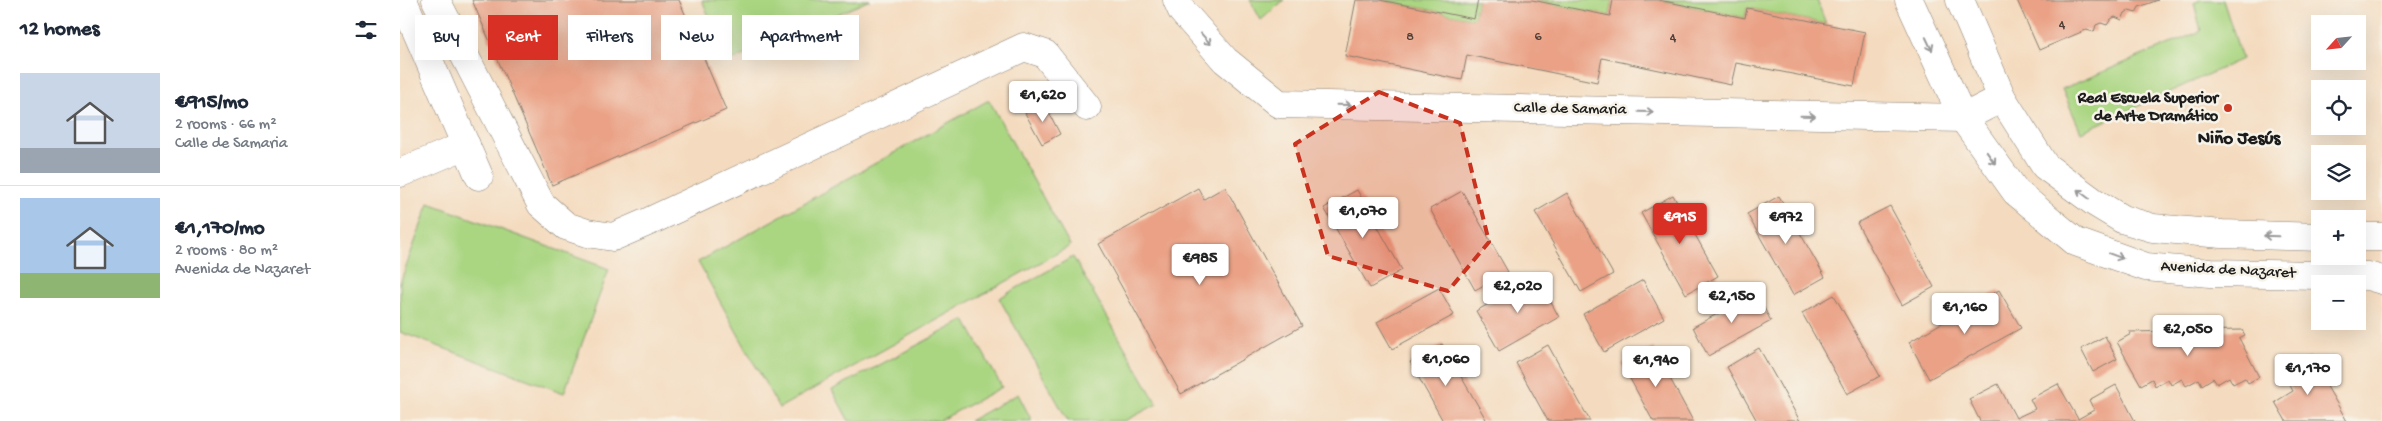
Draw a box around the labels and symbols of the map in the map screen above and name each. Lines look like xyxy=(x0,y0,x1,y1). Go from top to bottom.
north arrow xyxy=(2311,15,2366,70)
house number: 4 xyxy=(2059,17,2066,34)
house number: 8 xyxy=(1406,29,1414,46)
house number: 6 xyxy=(1534,29,1542,46)
house number: 4 xyxy=(1670,30,1677,47)
one-way arrow xyxy=(1200,32,1212,45)
one-way arrow xyxy=(1925,36,1935,51)
pin: €1,620 xyxy=(1002,80,1084,123)
place label: Real Escuela Superior de Arte Dramático xyxy=(2077,90,2220,127)
one-way arrow xyxy=(1335,100,1351,110)
street label: Calle de Samaria xyxy=(1514,100,1628,121)
marker: Real Escuela Superior de Arte Dramático xyxy=(2222,102,2234,114)
one-way arrow xyxy=(1638,107,1654,117)
one-way arrow xyxy=(1800,111,1816,120)
district label: Niño Jesús xyxy=(2198,128,2281,151)
one-way arrow xyxy=(1986,151,1996,165)
one-way arrow xyxy=(2077,188,2090,199)
pin: €1,070 xyxy=(1322,196,1404,239)
pin: €915 xyxy=(1650,202,1710,245)
pin: €972 xyxy=(1756,202,1816,245)
one-way arrow xyxy=(2264,231,2280,241)
pin: €985 xyxy=(1170,244,1230,286)
one-way arrow xyxy=(2108,252,2123,261)
street label: Avenida de Nazaret xyxy=(2160,258,2297,284)
pin: €2,020 xyxy=(1477,272,1559,314)
pin: €2,150 xyxy=(1691,282,1773,324)
pin: €1,160 xyxy=(1924,292,2006,335)
pin: €2,050 xyxy=(2147,314,2229,357)
pin: €1,060 xyxy=(1405,344,1487,387)
pin: €1,940 xyxy=(1615,346,1697,388)
pin: €1,170 xyxy=(2267,354,2349,396)

